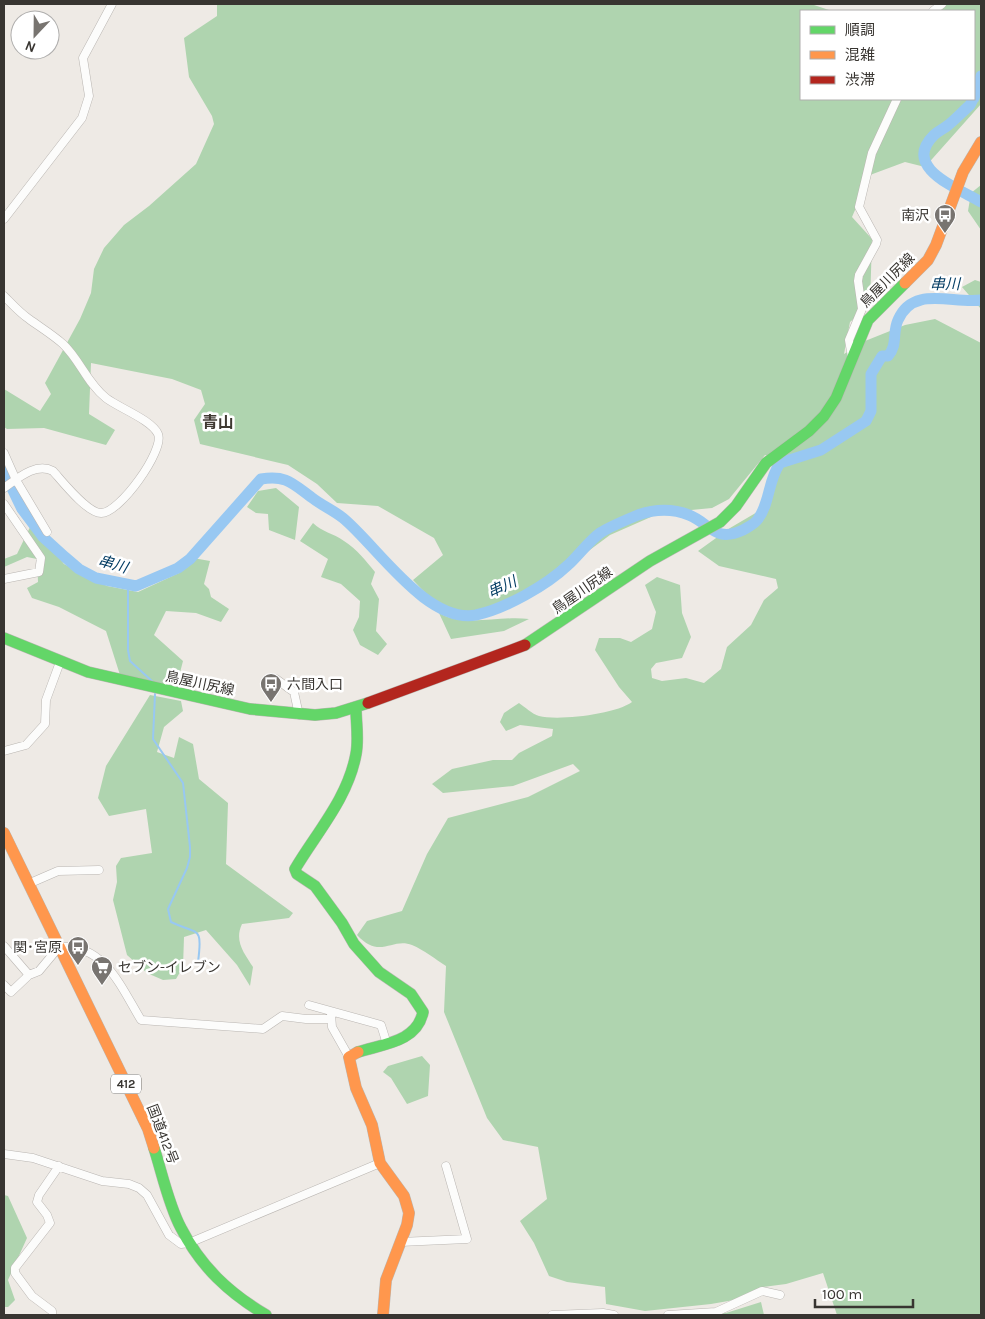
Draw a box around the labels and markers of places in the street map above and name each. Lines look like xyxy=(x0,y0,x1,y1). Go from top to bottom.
bus stop icon: 南沢 xyxy=(933,203,957,234)
place label: 南沢 xyxy=(901,207,929,224)
bus stop icon: 六間入口 xyxy=(259,672,283,703)
place label: 六間入口 xyxy=(287,676,343,693)
bus stop icon: 関･宮原 xyxy=(66,935,90,966)
place label: 関･宮原 xyxy=(13,939,62,956)
supermarket icon: セブン-イレブン xyxy=(90,955,114,986)
place label: セブン-イレブン xyxy=(118,959,221,976)

